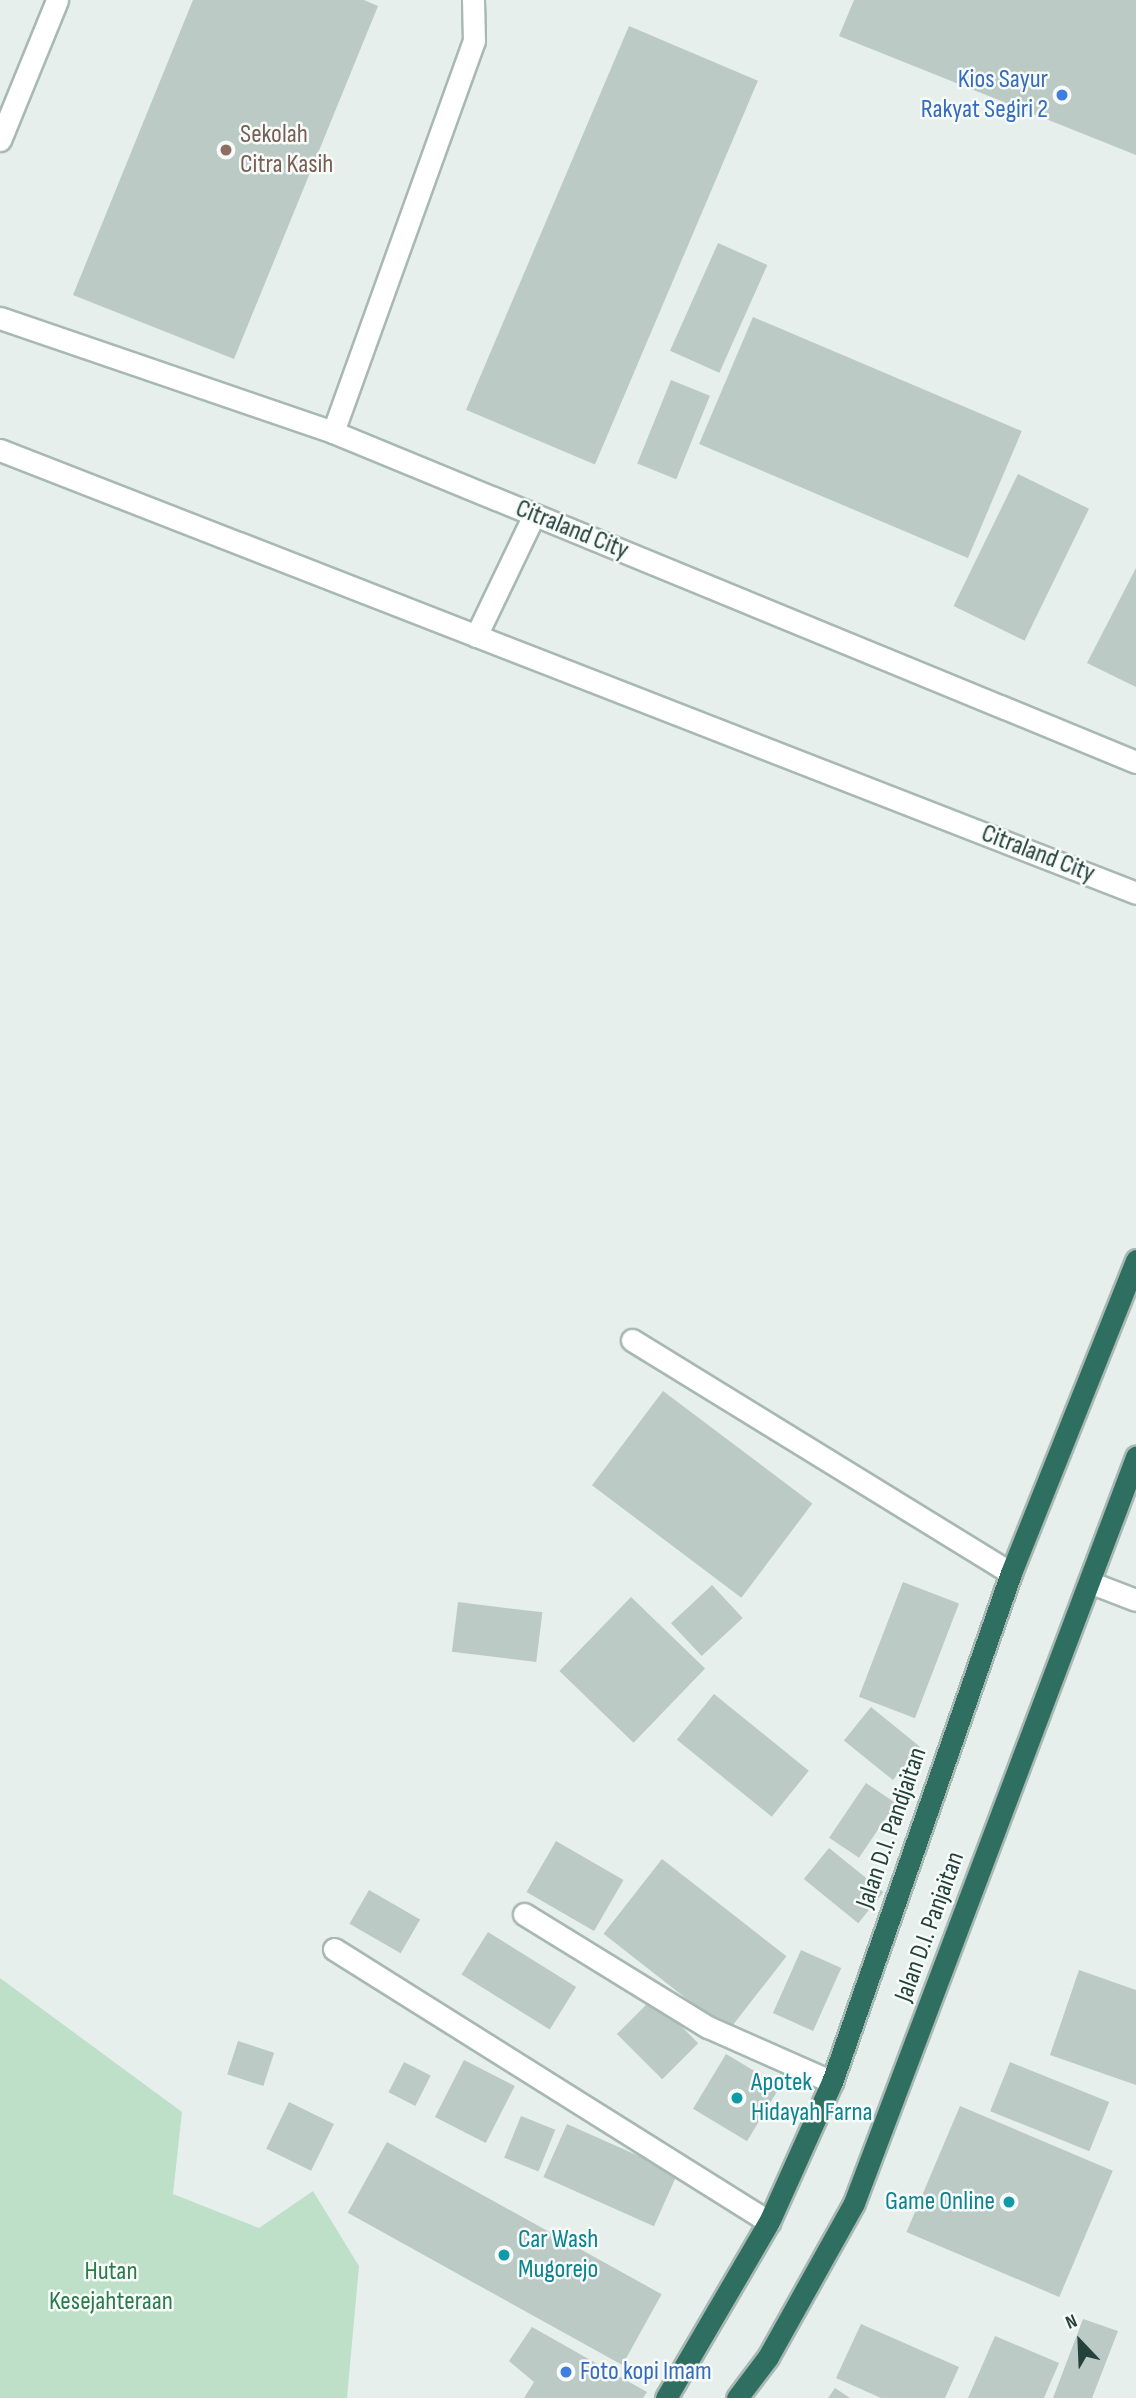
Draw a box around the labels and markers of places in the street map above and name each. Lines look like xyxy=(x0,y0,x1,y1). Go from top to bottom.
place label: Kios Sayur Rakyat Segiri 2 xyxy=(921,64,1048,126)
marker: Kios Sayur Rakyat Segiri 2 xyxy=(1054,87,1070,103)
place label: Sekolah Citra Kasih xyxy=(240,119,333,180)
marker: Sekolah Citra Kasih xyxy=(218,142,234,158)
place label: Apotek Hidayah Farna xyxy=(751,2067,873,2128)
marker: Apotek Hidayah Farna xyxy=(729,2090,745,2106)
place label: Game Online xyxy=(885,2186,995,2218)
marker: Game Online xyxy=(1001,2194,1017,2210)
place label: Car Wash Mugorejo xyxy=(518,2224,598,2286)
marker: Car Wash Mugorejo xyxy=(496,2247,512,2263)
place label: Foto kopi Imam xyxy=(580,2356,712,2388)
marker: Foto kopi Imam xyxy=(558,2364,574,2380)

